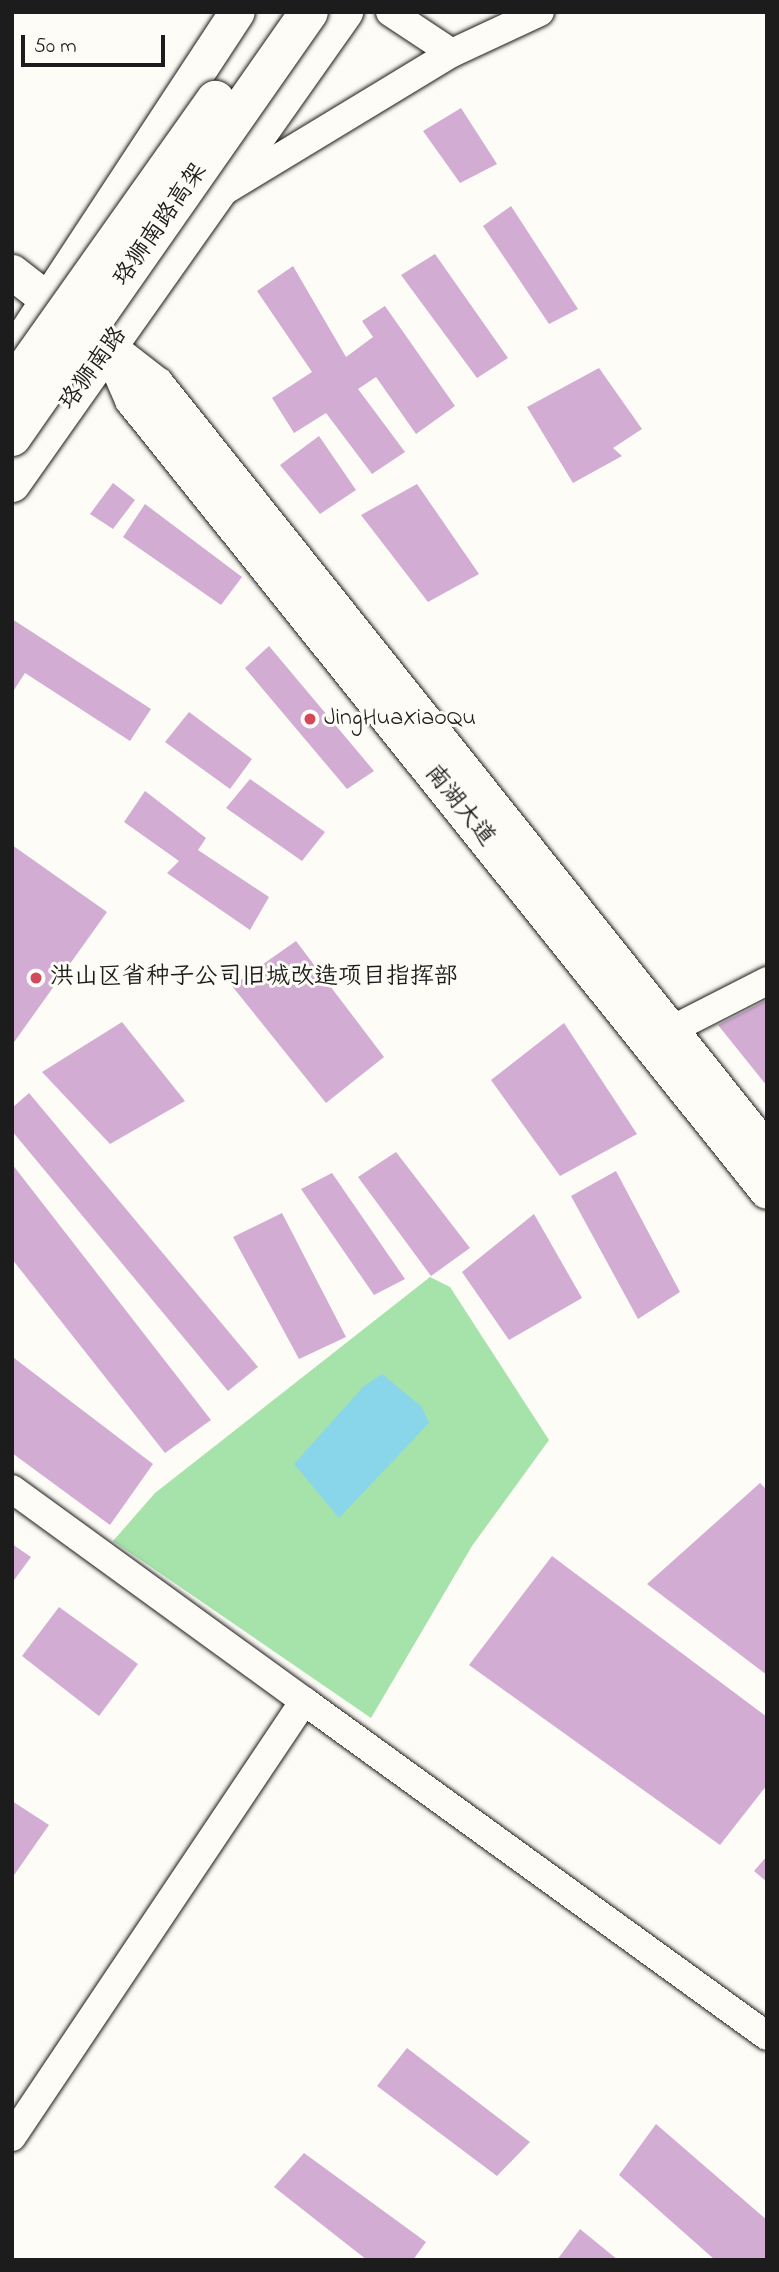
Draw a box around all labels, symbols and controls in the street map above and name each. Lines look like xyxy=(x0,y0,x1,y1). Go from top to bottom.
scale bar xyxy=(24,21,168,65)
text: 50 m xyxy=(34,32,77,62)
street label: 珞狮南路高架 xyxy=(108,158,214,292)
street label: 珞狮南路 xyxy=(54,322,134,416)
place label: JingHuaXiaoQu xyxy=(324,705,476,733)
marker: JingHuaXiaoQu xyxy=(302,711,318,727)
street label: 南湖大道 xyxy=(418,760,500,852)
place label: 洪山区省种子公司旧城改造项目指挥部 xyxy=(50,964,458,992)
marker: 洪山区省种子公司旧城改造项目指挥部 xyxy=(28,970,44,986)

